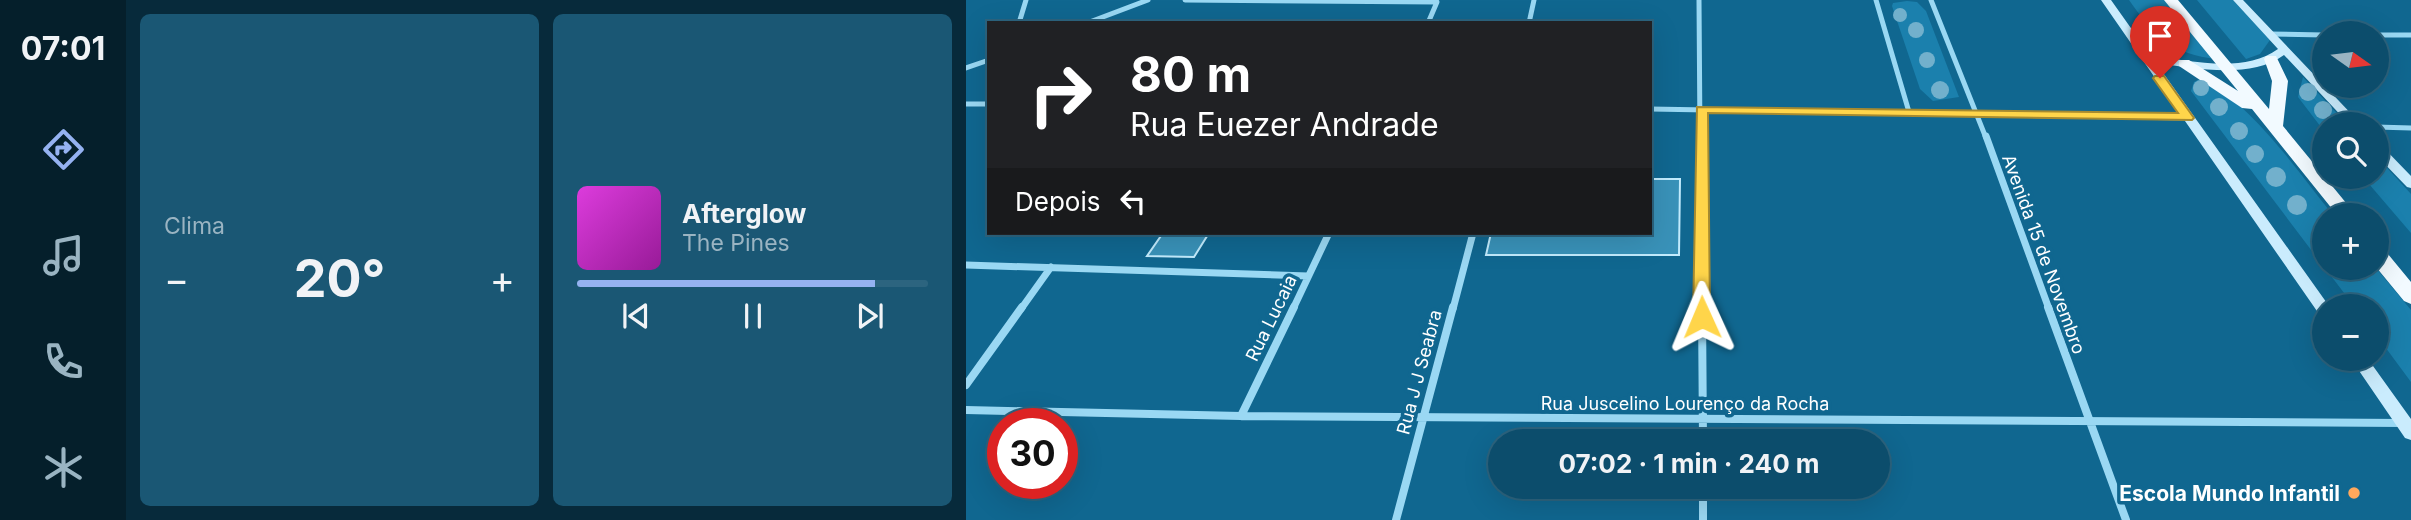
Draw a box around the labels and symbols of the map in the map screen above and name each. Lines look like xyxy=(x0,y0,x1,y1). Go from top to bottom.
pin xyxy=(2130,6,2190,78)
north arrow xyxy=(2312,21,2389,98)
street label: Avenida 15 de Novembro xyxy=(1998,151,2090,357)
street label: Rua Lucaia xyxy=(1241,271,1301,365)
position arrow xyxy=(1665,280,1739,354)
street label: Rua J J Seabra xyxy=(1392,307,1446,437)
street label: Rua Juscelino Lourenço da Rocha xyxy=(1541,393,1829,414)
speed limit sign: 30 xyxy=(987,408,1078,499)
place label: Escola Mundo Infantil xyxy=(2119,481,2340,506)
marker: Escola Mundo Infantil xyxy=(2346,485,2362,501)

